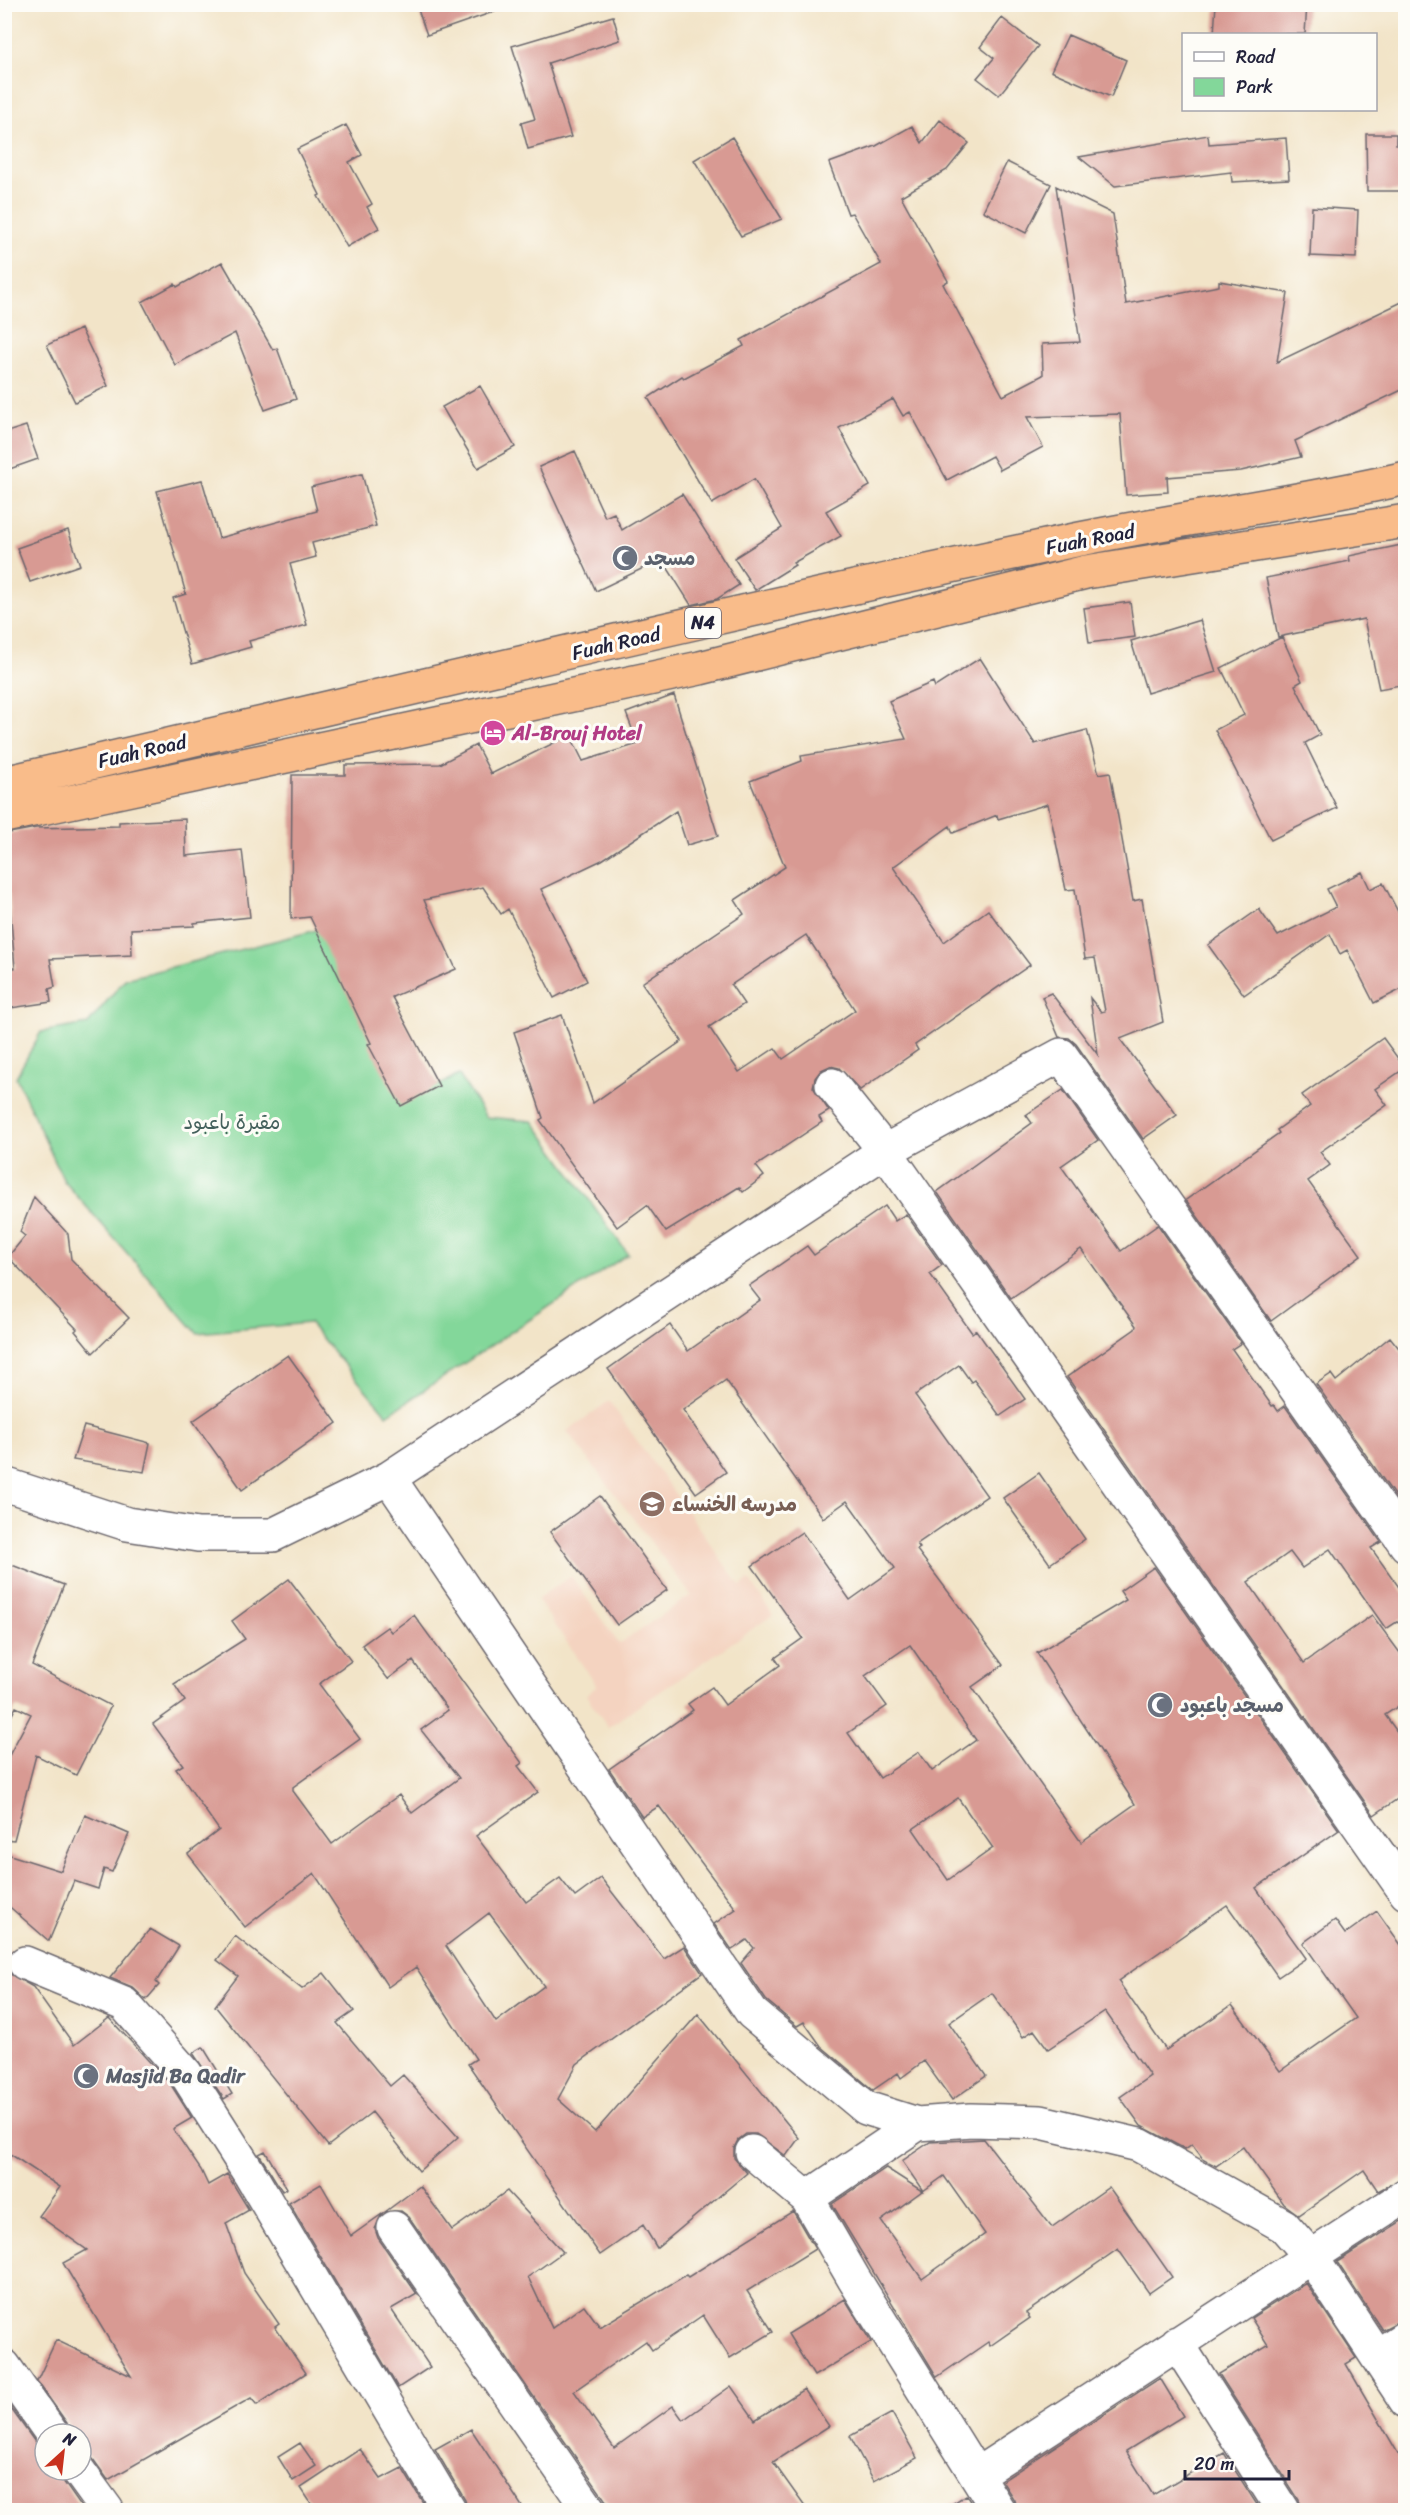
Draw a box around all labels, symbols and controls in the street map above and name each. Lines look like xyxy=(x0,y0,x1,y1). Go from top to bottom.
legend xyxy=(1182,33,1377,111)
text: Road xyxy=(1236,41,1276,73)
text: Park xyxy=(1236,71,1273,103)
street label: Fuah Road xyxy=(1043,513,1139,565)
place label: مسجد xyxy=(644,541,695,576)
mosque icon: مسجد xyxy=(610,543,640,573)
road number: N4 xyxy=(685,608,721,638)
street label: Fuah Road xyxy=(568,616,665,671)
place label: Al-Brouj Hotel xyxy=(511,716,643,751)
hotel icon: Al-Brouj Hotel xyxy=(478,718,508,748)
street label: Fuah Road xyxy=(94,724,191,779)
park label: مقبرة باعبود xyxy=(184,1105,280,1140)
place label: مدرسه الخنساء xyxy=(672,1487,797,1522)
school or university icon: مدرسه الخنساء xyxy=(637,1489,667,1519)
place label: مسجد باعبود xyxy=(1180,1688,1284,1723)
mosque icon: مسجد باعبود xyxy=(1145,1690,1175,1720)
place label: Masjid Ba Qadir xyxy=(105,2059,246,2094)
mosque icon: Masjid Ba Qadir xyxy=(71,2061,101,2091)
north arrow xyxy=(33,2422,93,2482)
text: N xyxy=(57,2423,82,2455)
scale bar xyxy=(1185,2443,1288,2481)
text: 20 m xyxy=(1194,2448,1234,2480)

